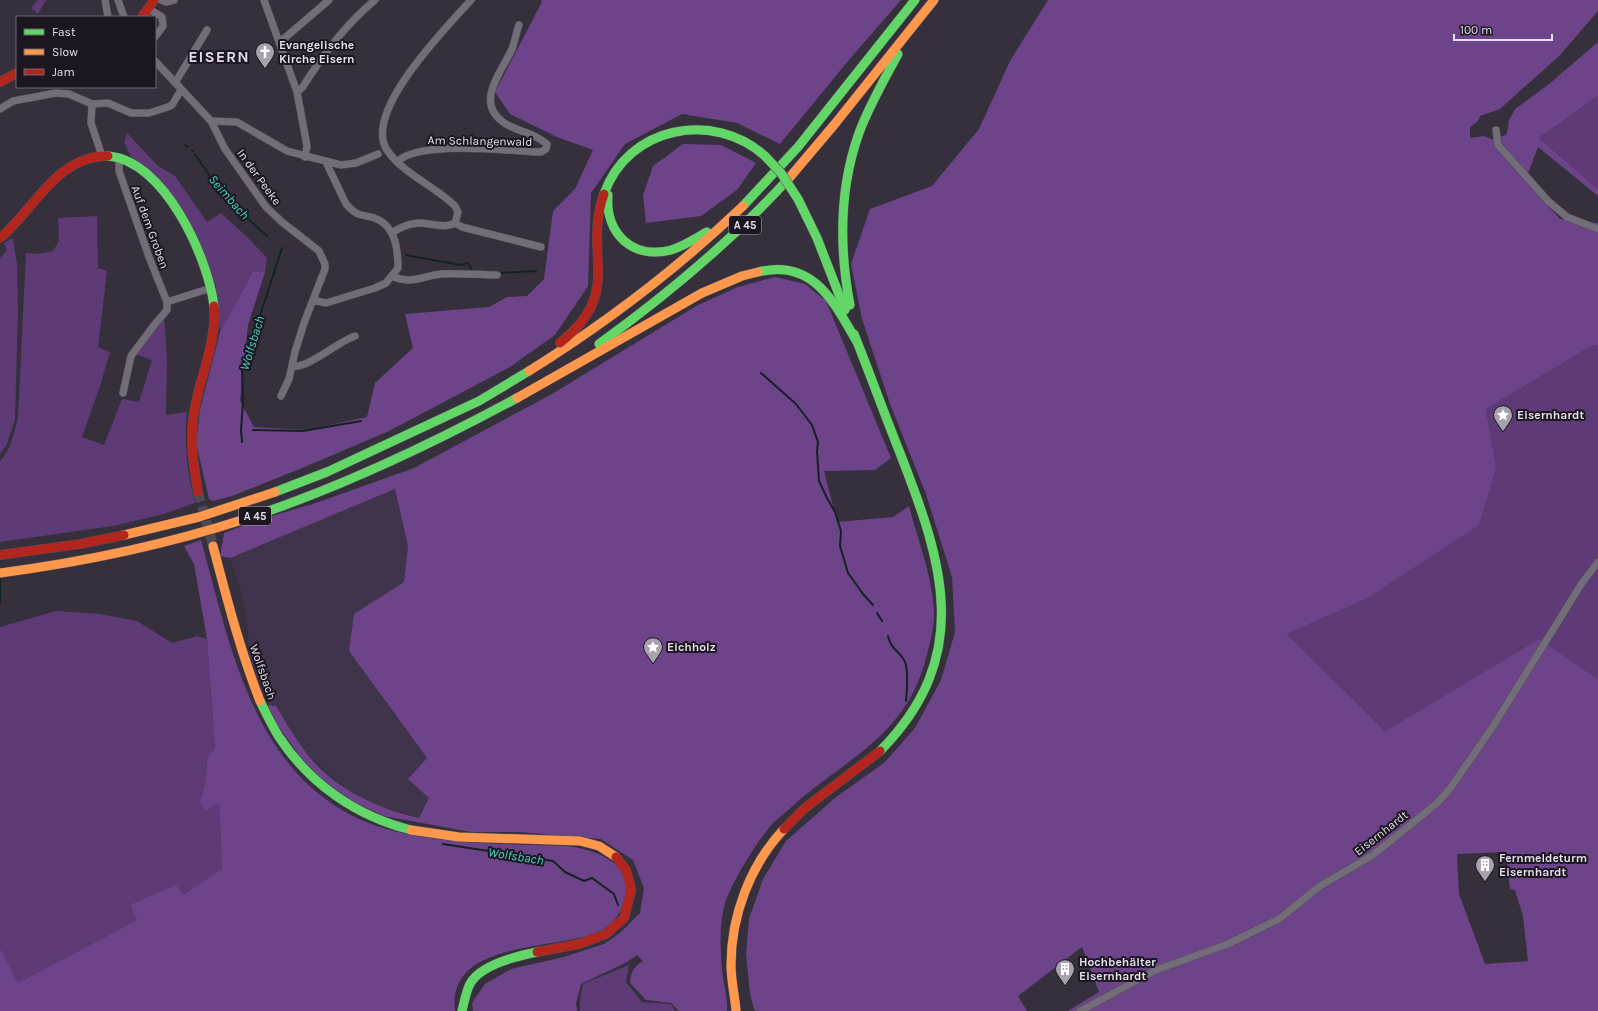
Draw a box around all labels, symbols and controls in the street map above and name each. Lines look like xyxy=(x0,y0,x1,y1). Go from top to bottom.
legend xyxy=(16,16,156,88)
scale bar xyxy=(1454,16,1552,42)
text: 100 m xyxy=(1460,23,1492,37)
text: Fast xyxy=(52,25,76,39)
place label: Evangelische Kirche Eisern xyxy=(279,38,355,66)
church icon: Evangelische Kirche Eisern xyxy=(254,41,276,69)
text: Slow xyxy=(52,45,78,59)
district label: EISERN xyxy=(188,47,250,66)
text: Jam xyxy=(52,65,75,79)
street label: Am Schlangenwald xyxy=(427,133,533,149)
street label: In der Peeke xyxy=(234,146,284,208)
water label: Seimbach xyxy=(206,172,252,222)
street label: Auf dem Groben xyxy=(128,183,172,271)
road number: A 45 xyxy=(729,216,761,234)
water label: Wolfsbach xyxy=(237,314,267,372)
place icon: Eisernhardt xyxy=(1492,404,1514,432)
place label: Eisernhardt xyxy=(1517,408,1584,422)
road number: A 45 xyxy=(239,507,271,525)
place icon: Eichholz xyxy=(642,636,664,664)
place label: Eichholz xyxy=(667,640,716,654)
street label: Wolfsbach xyxy=(247,643,279,701)
street label: Eisernhardt xyxy=(1351,807,1411,858)
water label: Wolfsbach xyxy=(487,844,545,868)
place label: Fernmeldeturm Eisernhardt xyxy=(1499,851,1587,879)
building icon: Fernmeldeturm Eisernhardt xyxy=(1474,854,1496,882)
place label: Hochbehälter Eisernhardt xyxy=(1079,955,1156,983)
building icon: Hochbehälter Eisernhardt xyxy=(1054,958,1076,986)

